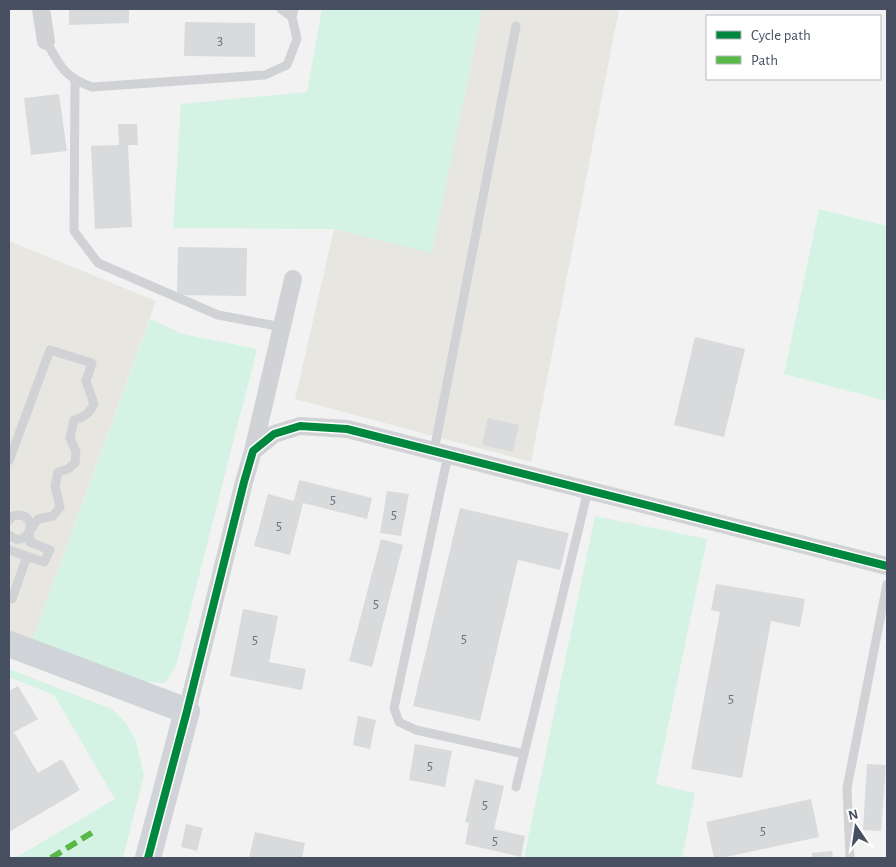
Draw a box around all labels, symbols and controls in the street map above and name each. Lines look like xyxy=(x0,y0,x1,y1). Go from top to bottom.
legend xyxy=(706,15,881,80)
text: Cycle path xyxy=(751,28,811,43)
house number: 3 xyxy=(217,33,223,48)
text: Path xyxy=(751,53,778,68)
house number: 5 xyxy=(330,492,336,507)
house number: 5 xyxy=(391,507,397,522)
house number: 5 xyxy=(276,518,282,533)
house number: 5 xyxy=(373,596,379,611)
house number: 5 xyxy=(461,631,467,646)
house number: 5 xyxy=(252,632,258,647)
house number: 5 xyxy=(728,691,734,706)
house number: 5 xyxy=(427,758,433,773)
house number: 5 xyxy=(482,797,488,812)
north arrow xyxy=(831,802,881,852)
text: N xyxy=(847,807,860,823)
house number: 5 xyxy=(760,823,766,838)
house number: 5 xyxy=(492,833,498,848)

